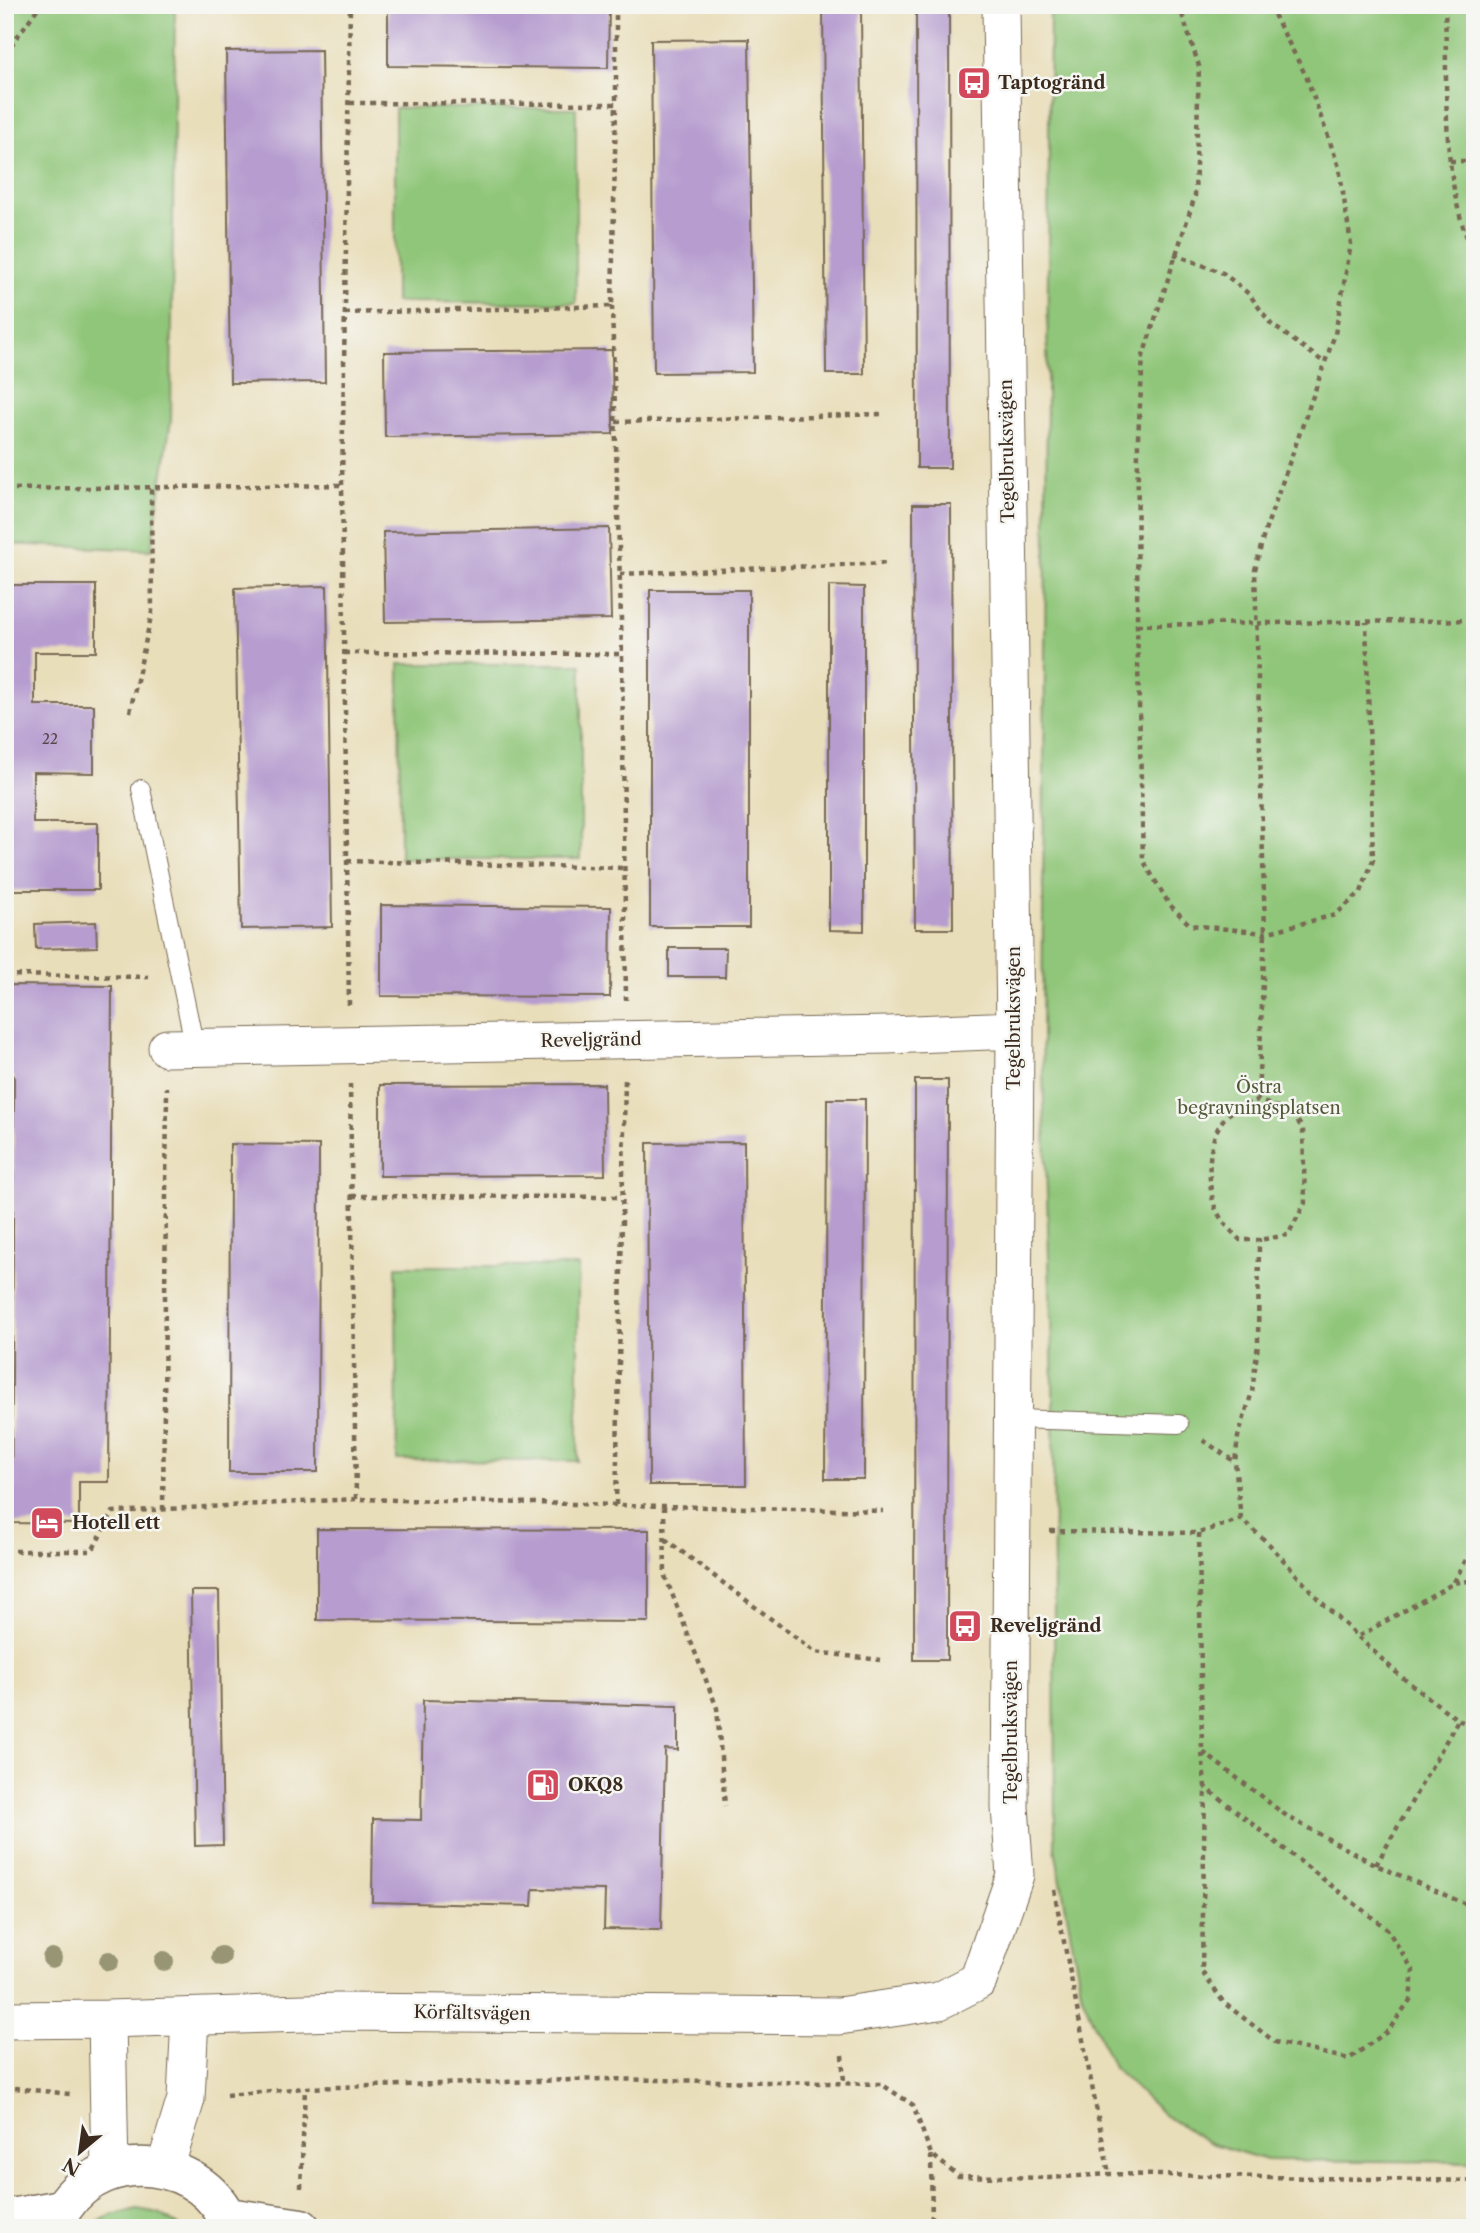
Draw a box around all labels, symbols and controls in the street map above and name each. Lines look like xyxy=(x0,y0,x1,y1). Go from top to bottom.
bus stop icon: Taptogränd xyxy=(955,64,993,102)
place label: Taptogränd xyxy=(998,72,1105,94)
street label: Tegelbruksvägen xyxy=(995,379,1019,523)
house number: 22 xyxy=(42,730,58,748)
street label: Tegelbruksvägen xyxy=(1003,946,1025,1090)
street label: Reveljgränd xyxy=(540,1028,642,1052)
park label: Östra begravningsplatsen xyxy=(1177,1075,1341,1119)
hotel icon: Hotell ett xyxy=(28,1504,66,1542)
place label: Hotell ett xyxy=(72,1512,161,1534)
bus stop icon: Reveljgränd xyxy=(946,1607,984,1645)
place label: Reveljgränd xyxy=(990,1615,1102,1637)
street label: Tegelbruksvägen xyxy=(1000,1660,1022,1804)
fuel station icon: OKQ8 xyxy=(524,1766,562,1804)
place label: OKQ8 xyxy=(568,1774,623,1796)
street label: Körfältsvägen xyxy=(413,2001,531,2025)
north arrow xyxy=(46,2118,116,2188)
text: N xyxy=(59,2152,85,2180)

